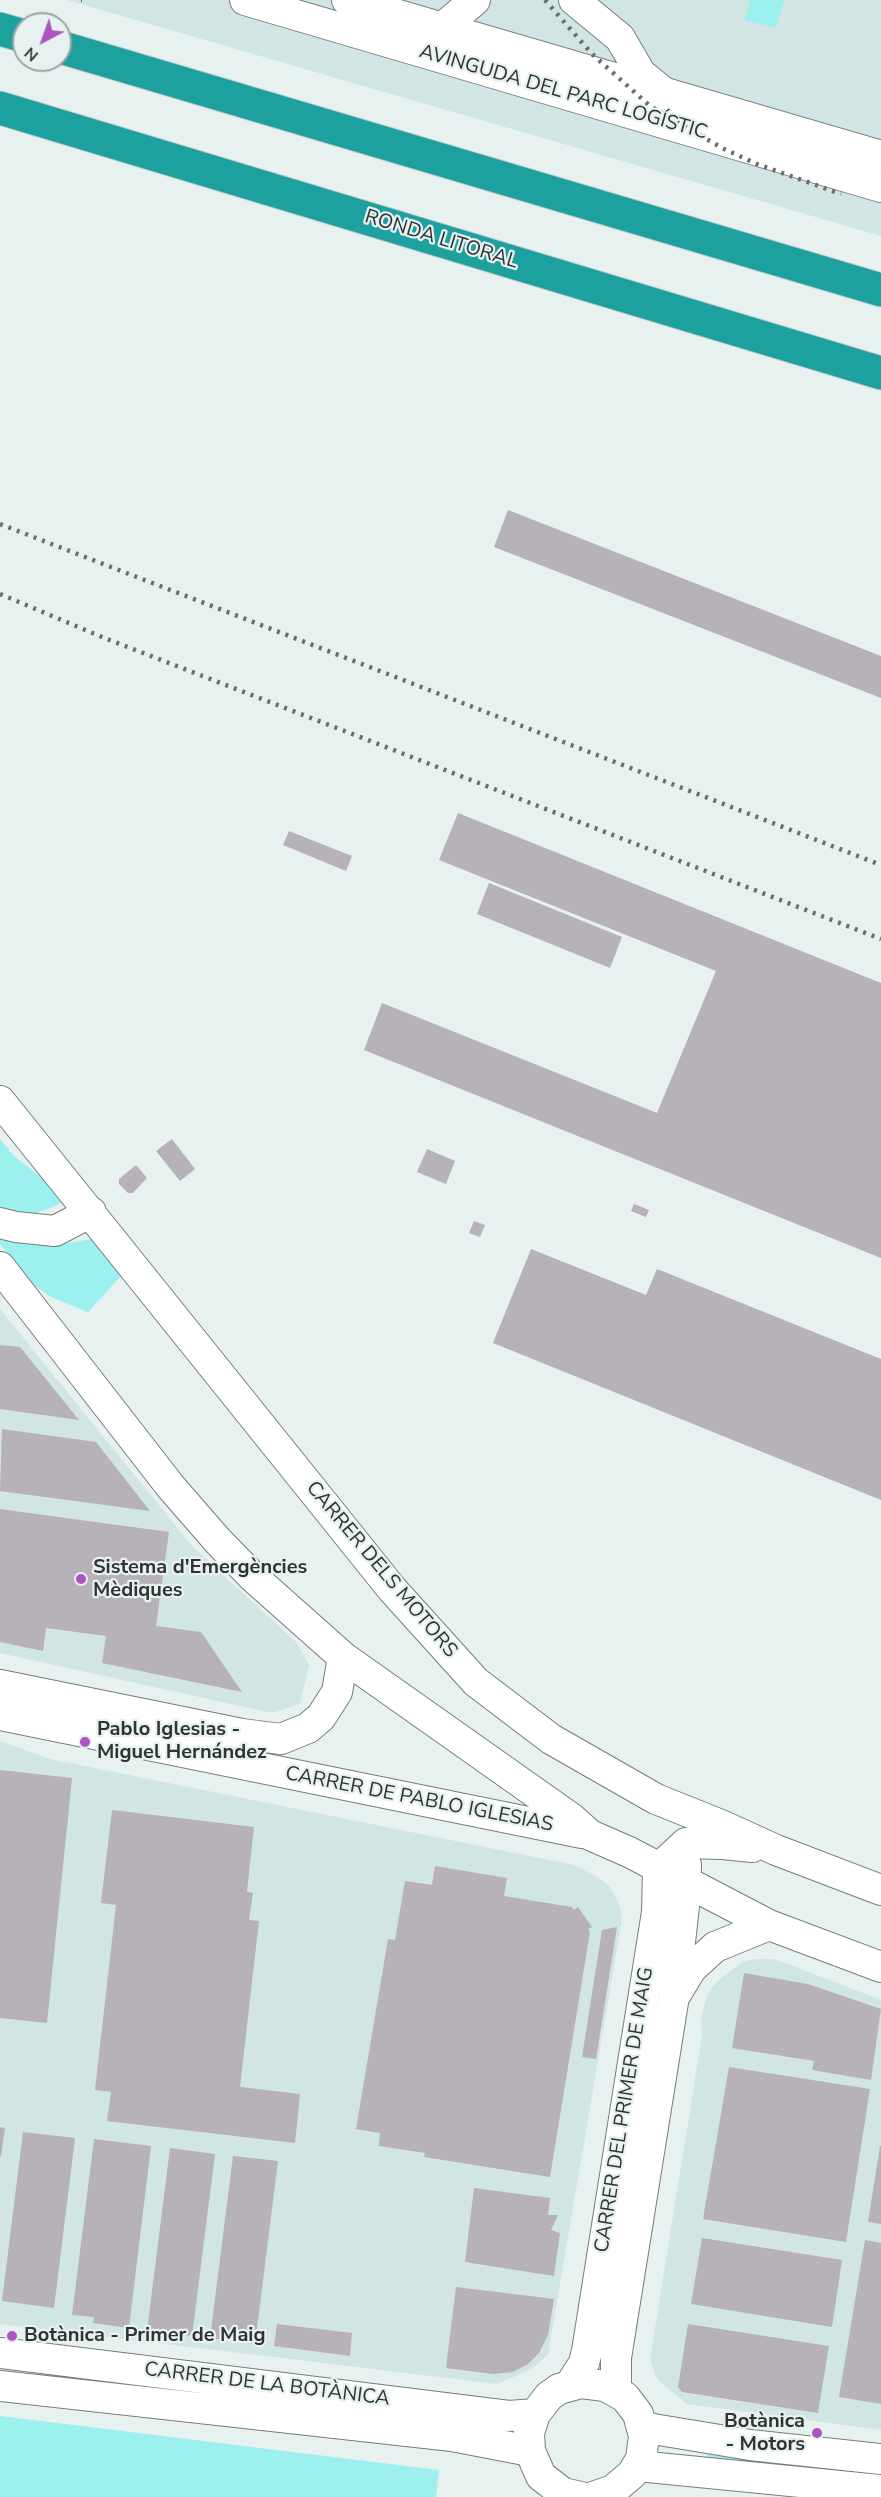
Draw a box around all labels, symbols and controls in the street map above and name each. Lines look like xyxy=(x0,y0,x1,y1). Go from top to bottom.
north arrow xyxy=(12,12,72,72)
street label: AVINGUDA DEL PARC LOGÍSTIC xyxy=(416,40,710,146)
text: N xyxy=(20,42,43,66)
street label: RONDA LITORAL xyxy=(362,205,520,275)
street label: CARRER DELS MOTORS xyxy=(300,1477,462,1663)
place label: Sistema d'Emergències Mèdiques xyxy=(93,1556,307,1603)
marker: Sistema d'Emergències Mèdiques xyxy=(74,1572,88,1586)
place label: Pablo Iglesias - Miguel Hernández xyxy=(97,1718,266,1765)
marker: Pablo Iglesias - Miguel Hernández xyxy=(78,1735,92,1749)
street label: CARRER DE PABLO IGLESIAS xyxy=(283,1762,555,1838)
street label: CARRER DEL PRIMER DE MAIG xyxy=(591,1966,659,2254)
place label: Botànica - Primer de Maig xyxy=(24,2324,266,2348)
marker: Botànica - Primer de Maig xyxy=(5,2329,19,2343)
street label: CARRER DE LA BOTÀNICA xyxy=(143,2358,391,2412)
place label: Botànica - Motors xyxy=(724,2410,805,2457)
marker: Botànica - Motors xyxy=(810,2426,824,2440)

